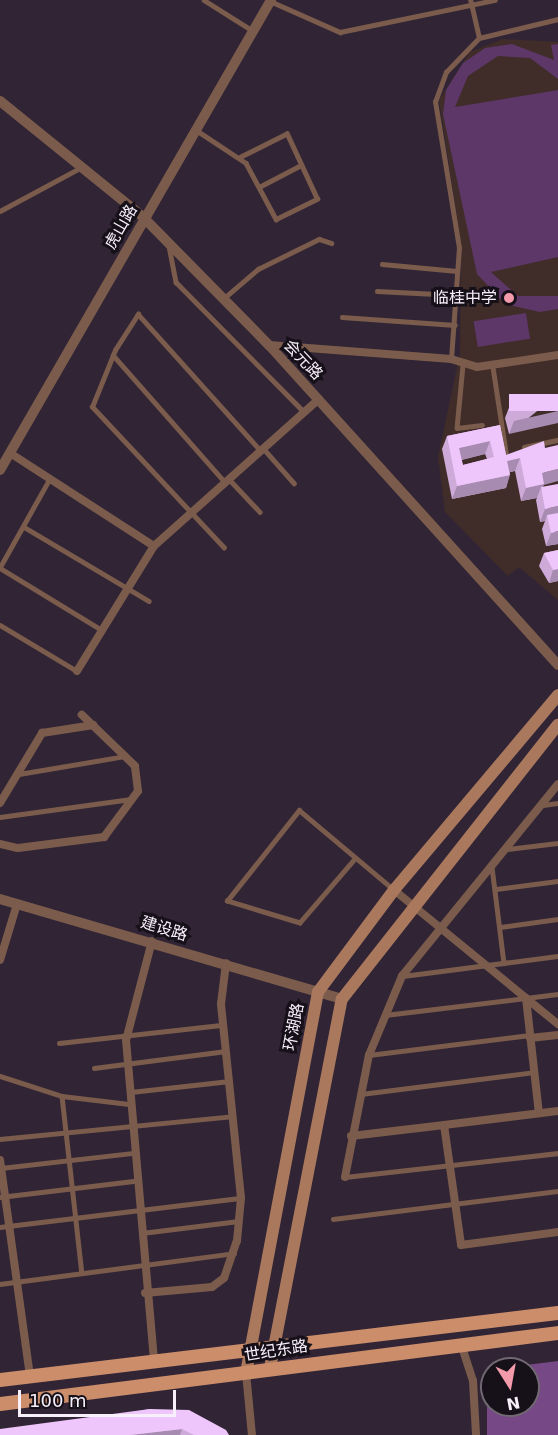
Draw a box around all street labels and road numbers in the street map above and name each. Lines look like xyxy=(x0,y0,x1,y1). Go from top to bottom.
street label: 虎山路 xyxy=(101,201,141,253)
street label: 会元路 xyxy=(280,336,326,384)
street label: 建设路 xyxy=(138,913,190,945)
street label: 环湖路 xyxy=(280,1002,308,1052)
street label: 世纪东路 xyxy=(243,1337,309,1365)

